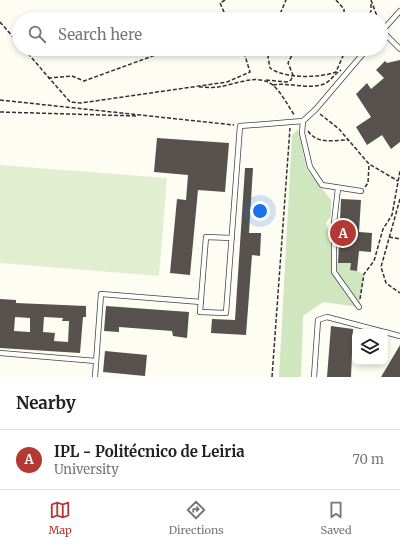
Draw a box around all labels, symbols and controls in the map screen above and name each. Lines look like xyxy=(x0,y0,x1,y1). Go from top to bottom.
search box xyxy=(12,12,388,56)
icon: search xyxy=(26,23,48,45)
text: Search here xyxy=(58,25,142,44)
your location xyxy=(250,201,270,221)
pin: A xyxy=(330,218,356,248)
map controls xyxy=(352,329,388,365)
button: layers xyxy=(352,329,388,365)
text: Nearby xyxy=(16,392,76,414)
text: IPL - Politécnico de Leiria xyxy=(54,442,245,461)
text: A xyxy=(24,451,34,468)
text: 70 m xyxy=(353,451,384,468)
text: University xyxy=(54,461,119,478)
tab: Map xyxy=(48,499,72,537)
tab: Directions xyxy=(169,499,224,537)
tab: Saved xyxy=(320,499,352,537)

